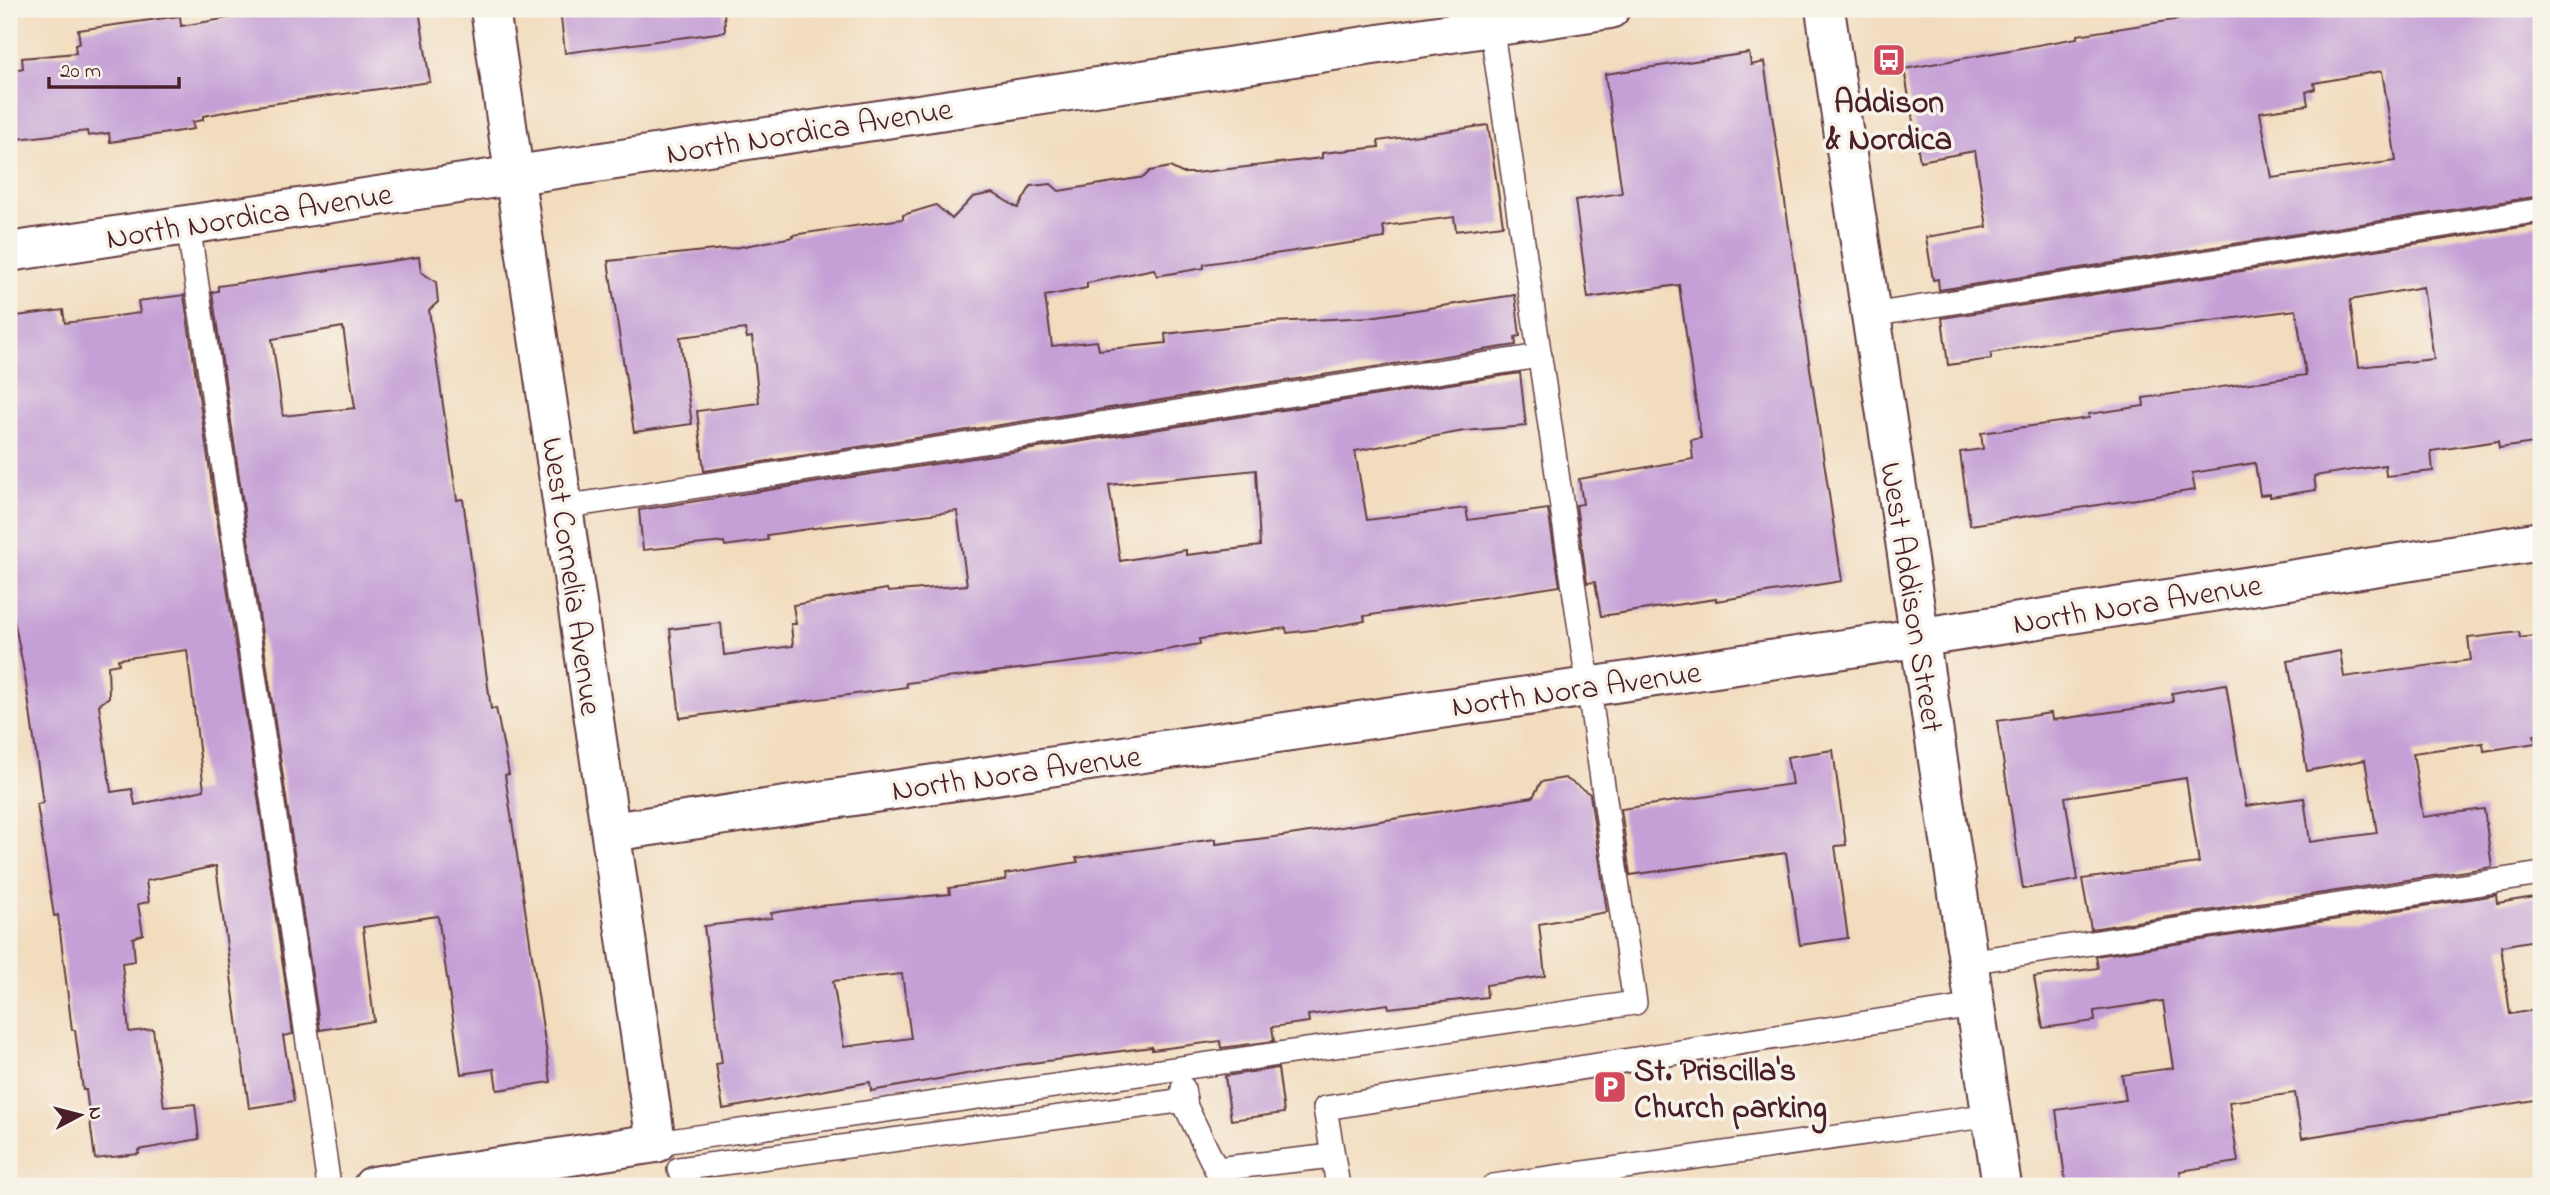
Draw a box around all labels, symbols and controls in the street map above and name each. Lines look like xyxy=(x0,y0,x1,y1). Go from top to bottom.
bus stop icon: Addison & Nordica xyxy=(1870,41,1908,79)
scale bar xyxy=(49,46,178,90)
text: 20 m xyxy=(60,57,101,87)
place label: Addison & Nordica xyxy=(1825,81,1952,165)
street label: North Nordica Avenue xyxy=(663,88,957,179)
street label: North Nordica Avenue xyxy=(103,173,397,264)
street label: West Cornelia Avenue xyxy=(527,434,612,719)
street label: West Addison Street xyxy=(1865,459,1954,736)
street label: North Nora Avenue xyxy=(2010,563,2266,649)
street label: North Nora Avenue xyxy=(1449,651,1705,732)
street label: North Nora Avenue xyxy=(889,735,1145,816)
place label: St. Priscilla's Church parking xyxy=(1634,1049,1827,1134)
parking icon: St. Priscilla's Church parking xyxy=(1591,1068,1629,1106)
north arrow xyxy=(46,1080,116,1150)
text: N xyxy=(80,1105,109,1121)

